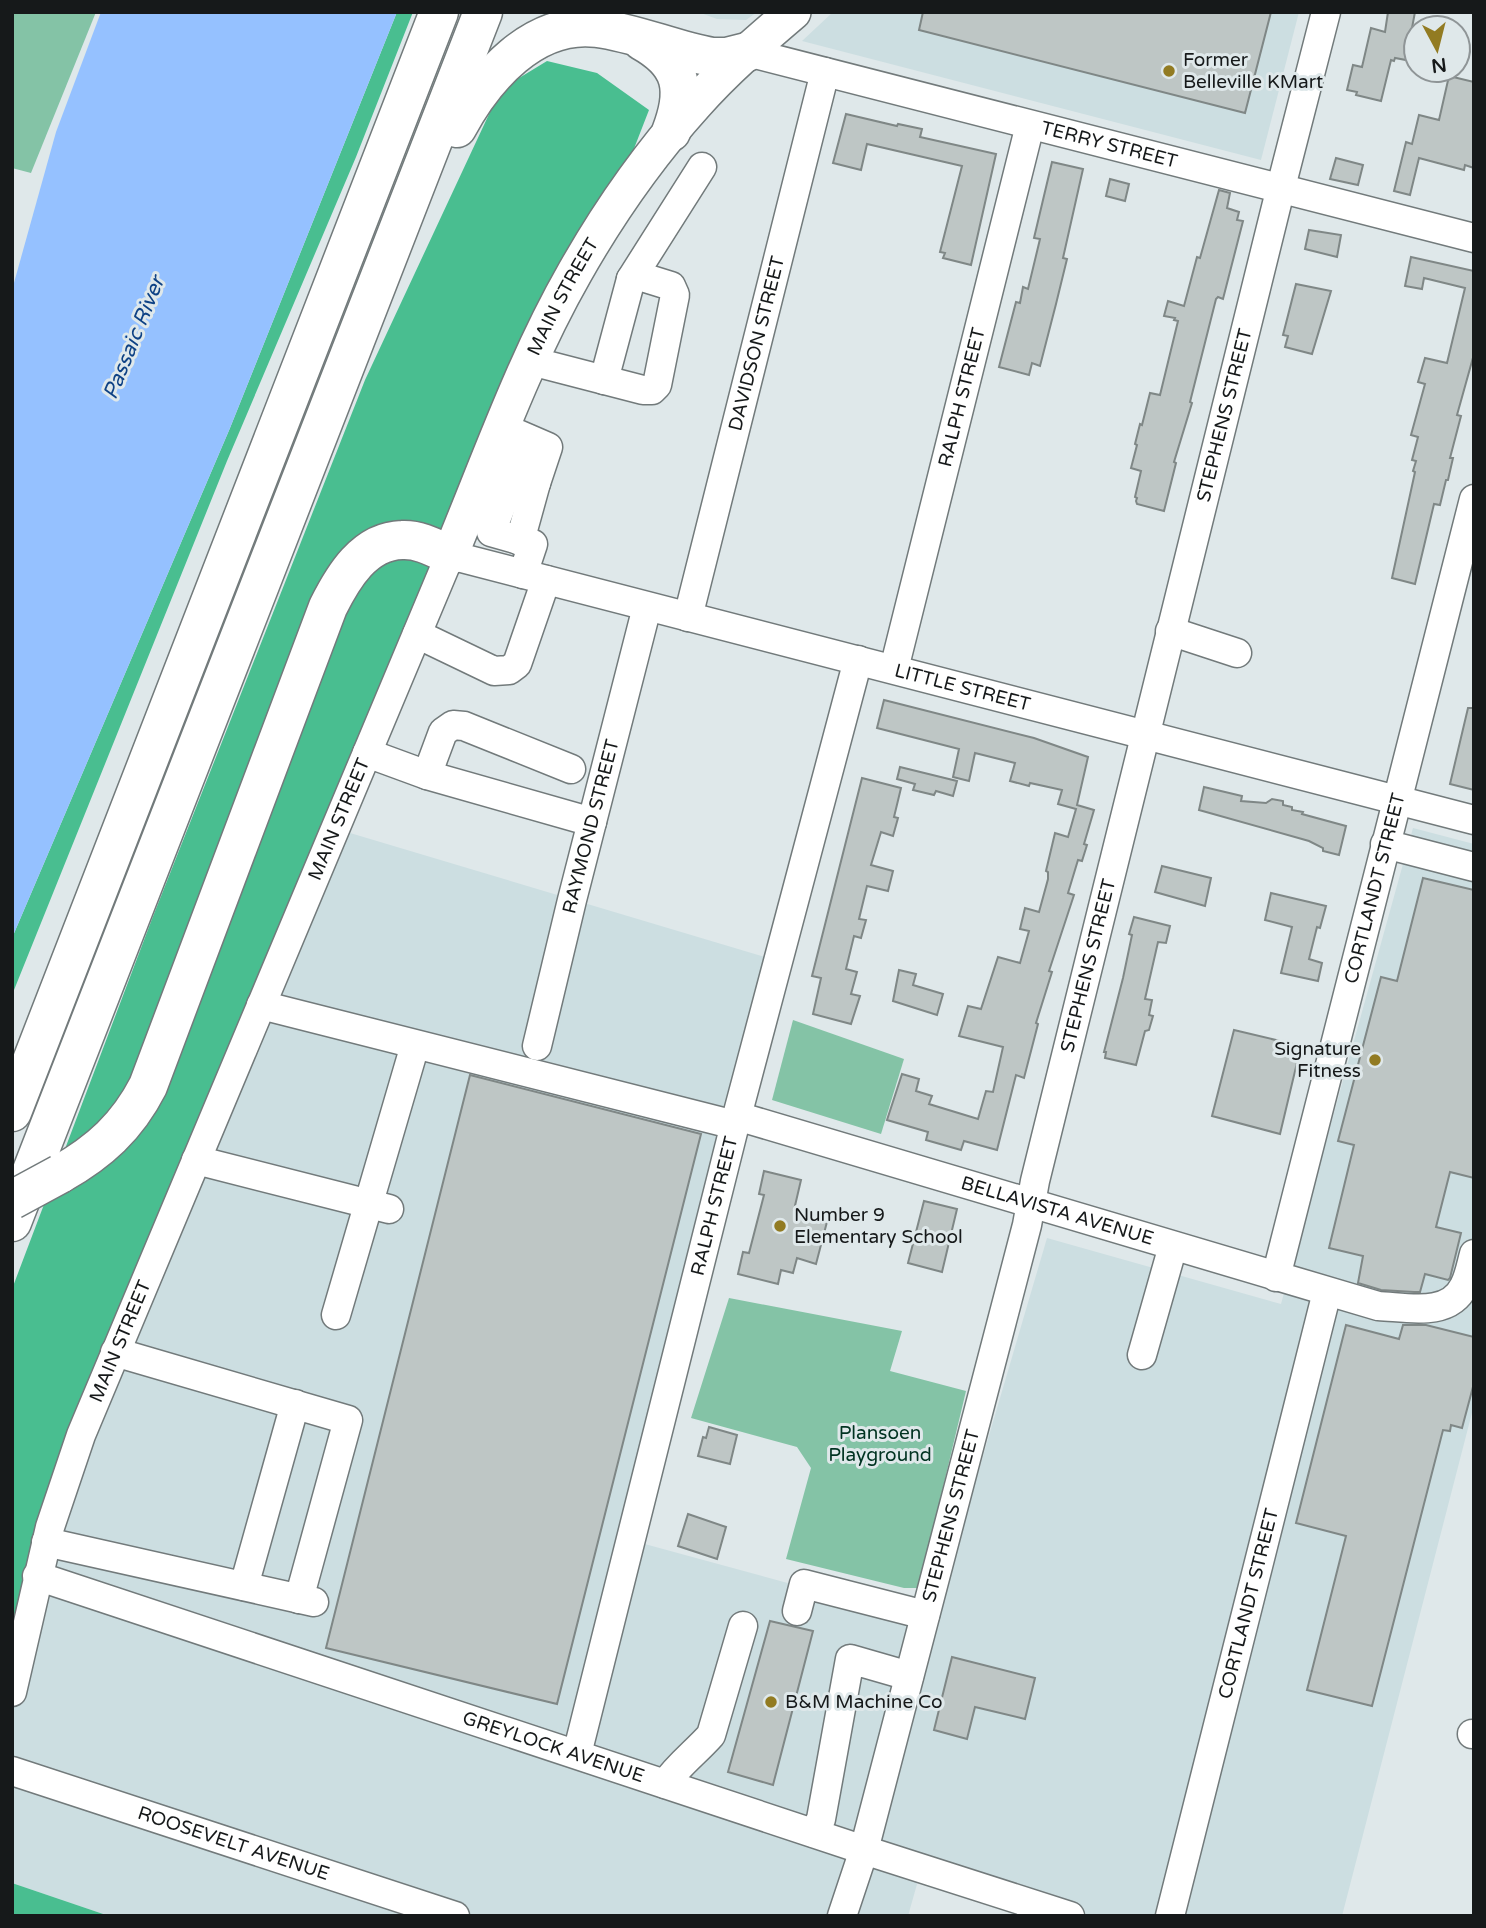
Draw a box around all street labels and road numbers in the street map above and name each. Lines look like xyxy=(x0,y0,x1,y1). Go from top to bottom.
street label: TERRY STREET xyxy=(1039,117,1180,173)
street label: MAIN STREET xyxy=(523,234,604,359)
street label: DAVIDSON STREET xyxy=(724,253,789,433)
street label: RALPH STREET xyxy=(934,325,990,469)
street label: STEPHENS STREET xyxy=(1192,326,1257,504)
street label: LITTLE STREET xyxy=(892,659,1033,716)
street label: RAYMOND STREET xyxy=(558,737,624,916)
street label: MAIN STREET xyxy=(304,755,375,884)
street label: CORTLANDT STREET xyxy=(1340,790,1410,986)
street label: STEPHENS STREET xyxy=(1056,876,1120,1055)
street label: RALPH STREET xyxy=(686,1134,743,1278)
street label: BELLAVISTA AVENUE xyxy=(958,1172,1156,1250)
street label: MAIN STREET xyxy=(85,1277,156,1406)
street label: STEPHENS STREET xyxy=(918,1427,984,1605)
street label: CORTLANDT STREET xyxy=(1214,1506,1283,1701)
street label: GREYLOCK AVENUE xyxy=(460,1707,647,1787)
street label: ROOSEVELT AVENUE xyxy=(135,1802,332,1885)

